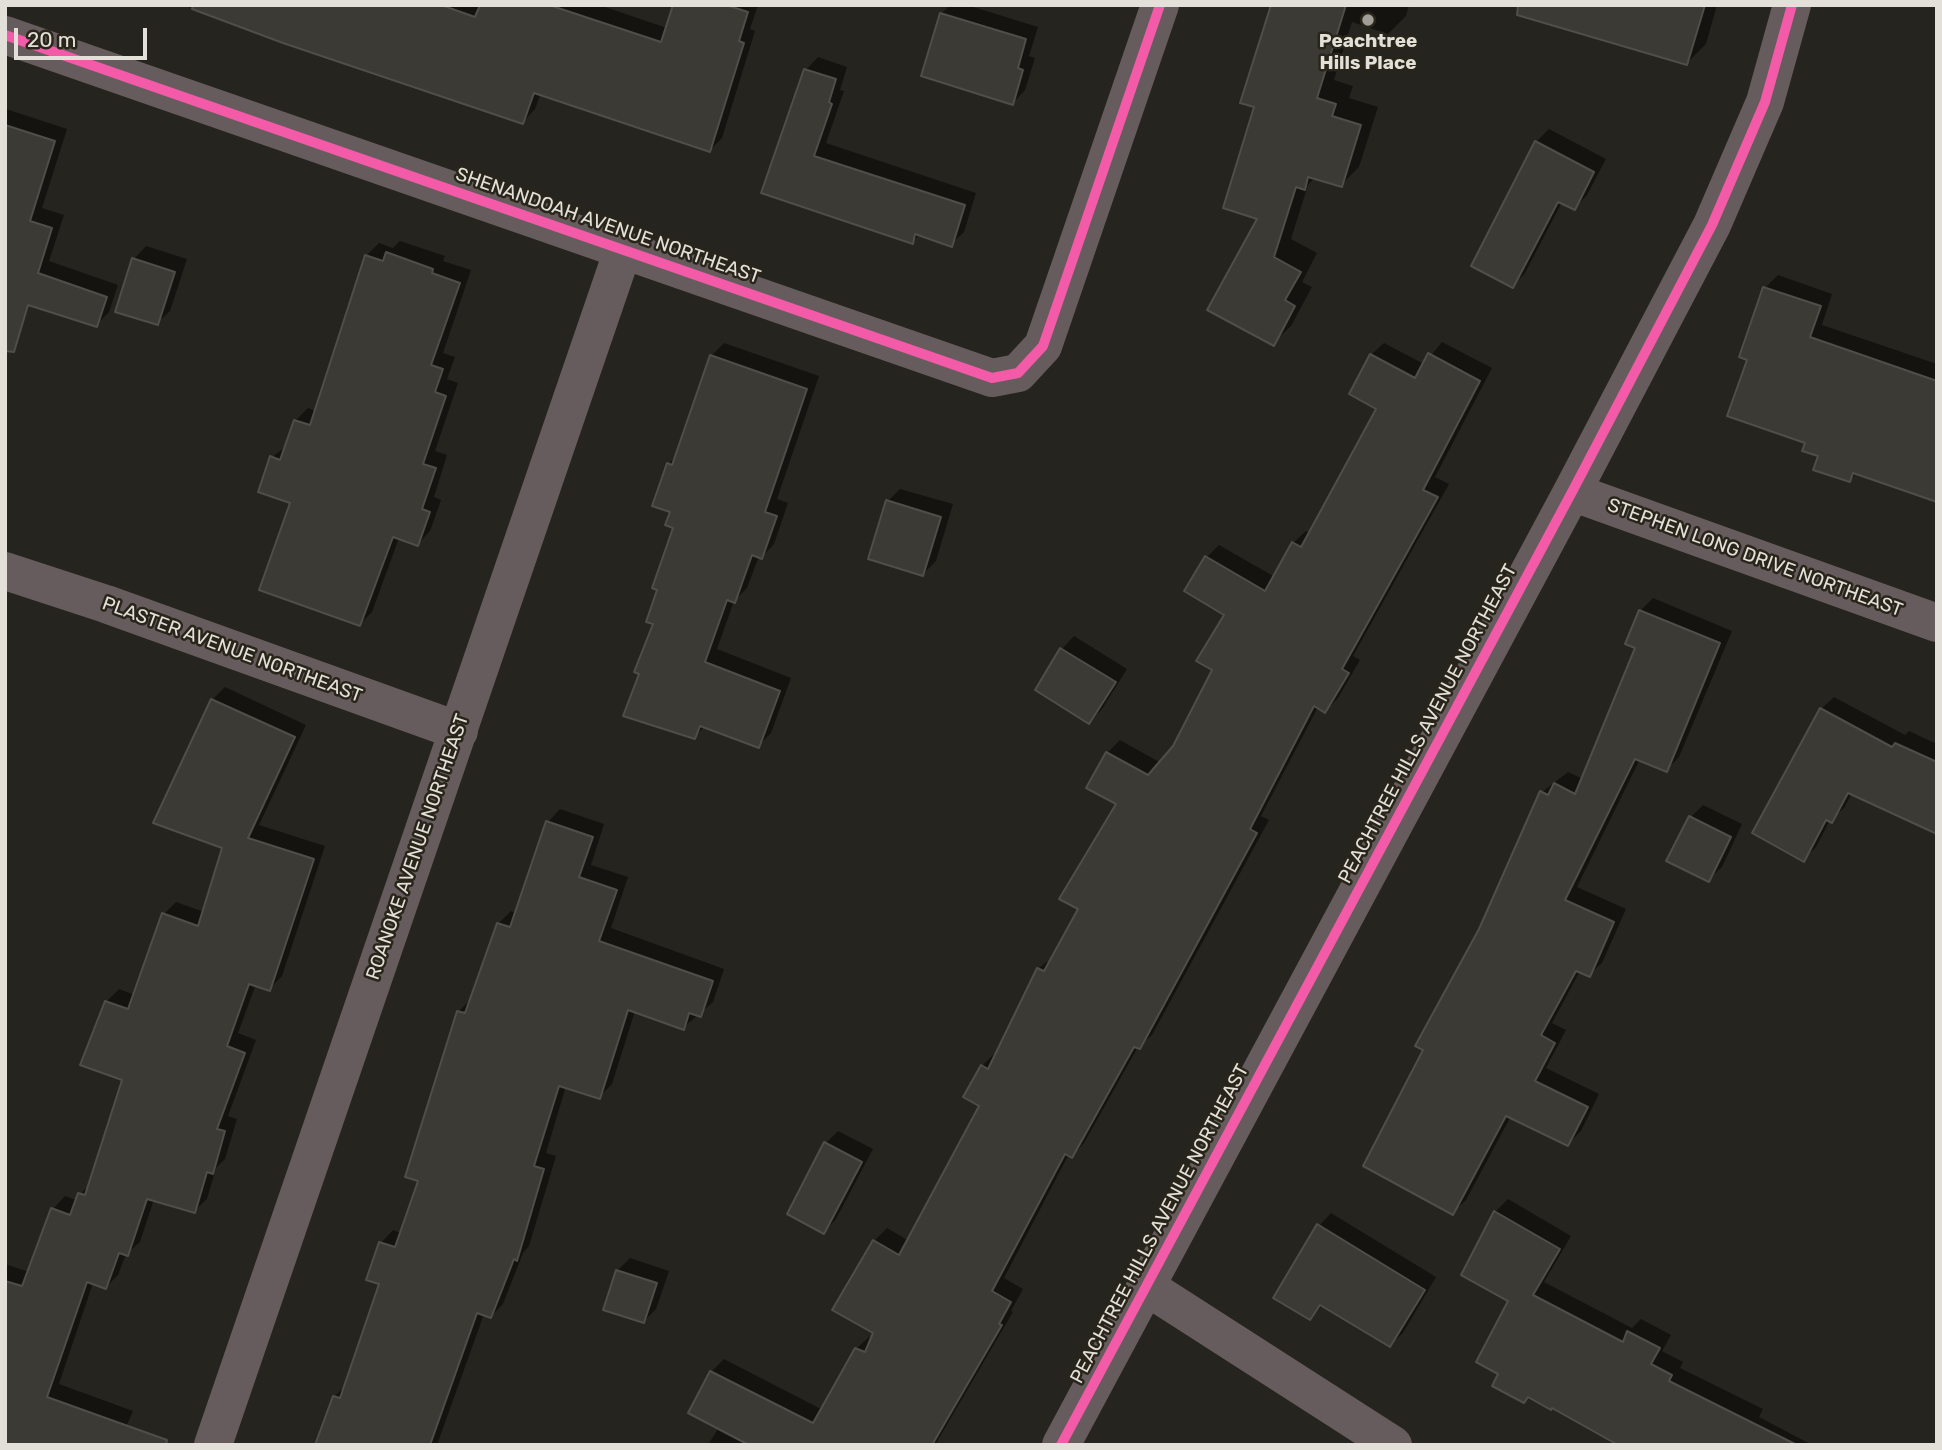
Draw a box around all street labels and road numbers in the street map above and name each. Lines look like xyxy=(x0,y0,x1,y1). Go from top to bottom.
street label: SHENANDOAH AVENUE NORTHEAST xyxy=(453,163,763,289)
street label: STEPHEN LONG DRIVE NORTHEAST xyxy=(1604,494,1906,622)
street label: PEACHTREE HILLS AVENUE NORTHEAST xyxy=(1334,560,1522,888)
street label: PLASTER AVENUE NORTHEAST xyxy=(99,592,365,708)
street label: ROANOKE AVENUE NORTHEAST xyxy=(362,711,474,983)
street label: PEACHTREE HILLS AVENUE NORTHEAST xyxy=(1066,1060,1254,1388)

